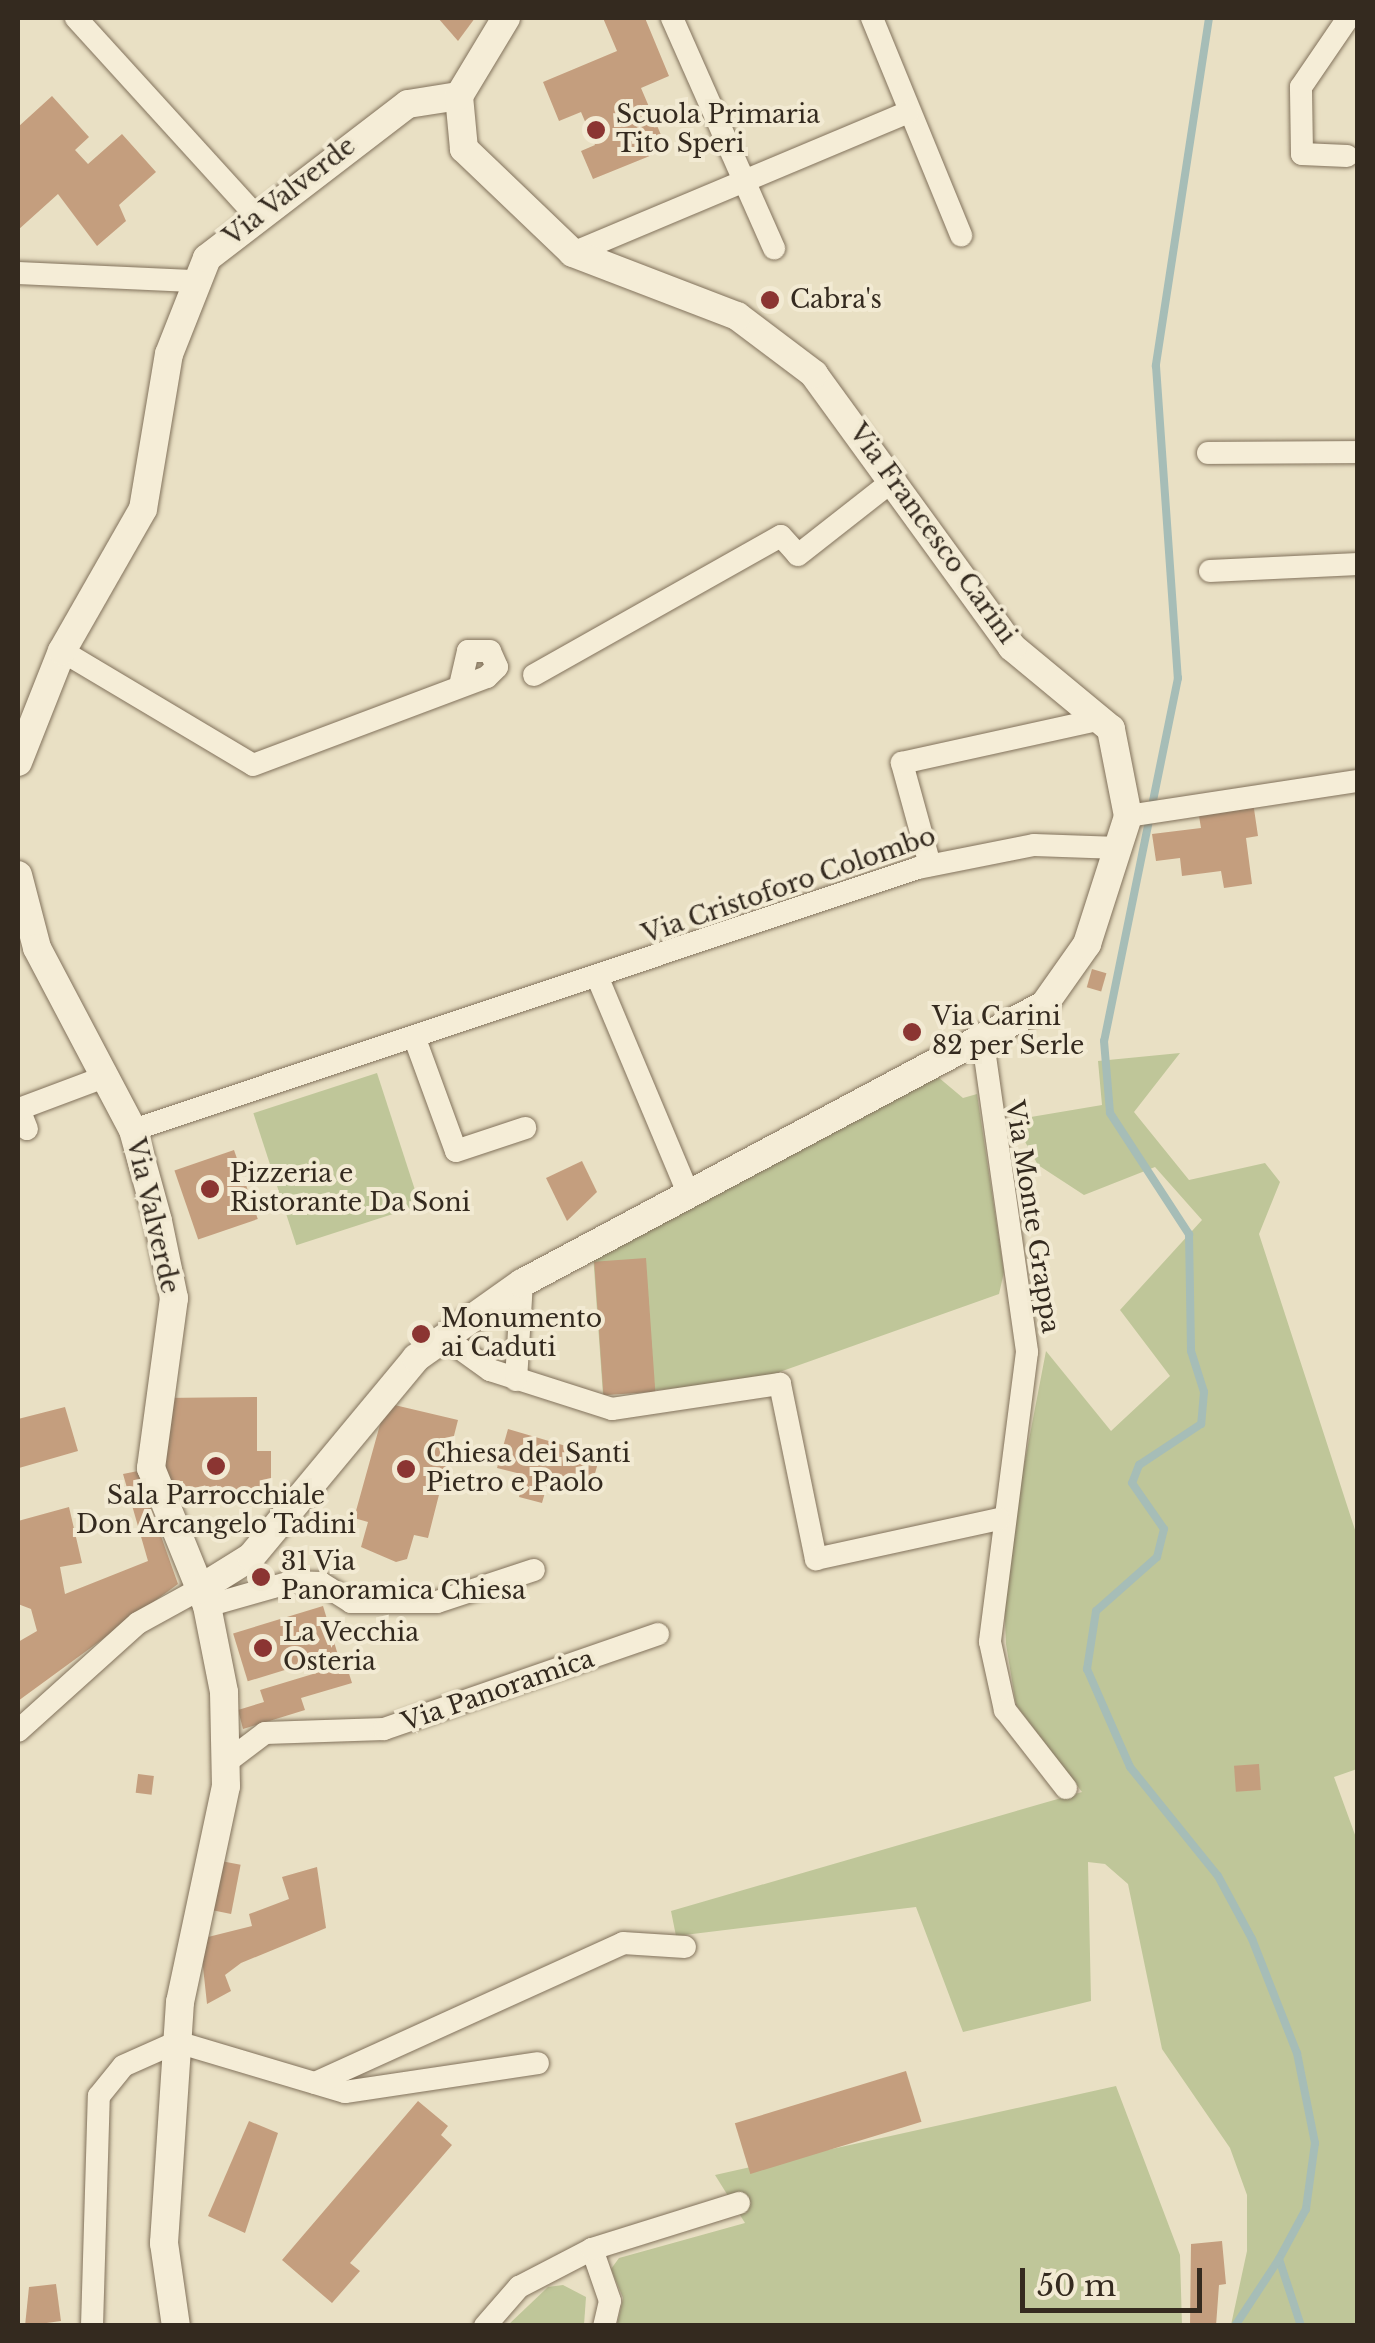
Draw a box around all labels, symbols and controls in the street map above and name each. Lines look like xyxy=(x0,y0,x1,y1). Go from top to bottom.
place label: Scuola Primaria Tito Speri xyxy=(616,101,820,160)
marker: Scuola Primaria Tito Speri xyxy=(585,119,607,141)
street label: Via Valverde xyxy=(218,131,362,253)
place label: Cabra's xyxy=(790,285,882,315)
marker: Cabra's xyxy=(759,289,781,311)
street label: Via Francesco Carini xyxy=(842,418,1022,650)
street label: Via Cristoforo Colombo xyxy=(638,822,940,950)
place label: Via Carini 82 per Serle xyxy=(932,1003,1085,1062)
marker: Via Carini 82 per Serle xyxy=(901,1021,923,1043)
street label: Via Monte Grappa xyxy=(999,1098,1065,1336)
street label: Via Valverde xyxy=(119,1135,185,1297)
place label: Pizzeria e Ristorante Da Soni xyxy=(230,1160,470,1219)
marker: Pizzeria e Ristorante Da Soni xyxy=(199,1178,221,1200)
place label: Monumento ai Caduti xyxy=(441,1305,602,1364)
marker: Monumento ai Caduti xyxy=(410,1323,432,1345)
place label: Chiesa dei Santi Pietro e Paolo xyxy=(426,1440,631,1499)
marker: Sala Parrocchiale Don Arcangelo Tadini xyxy=(205,1455,227,1477)
marker: Chiesa dei Santi Pietro e Paolo xyxy=(395,1458,417,1480)
place label: Sala Parrocchiale Don Arcangelo Tadini xyxy=(75,1482,357,1541)
place label: 31 Via Panoramica Chiesa xyxy=(281,1548,526,1607)
marker: 31 Via Panoramica Chiesa xyxy=(250,1566,272,1588)
place label: La Vecchia Osteria xyxy=(283,1619,420,1678)
marker: La Vecchia Osteria xyxy=(252,1637,274,1659)
street label: Via Panoramica xyxy=(398,1644,598,1738)
scale bar xyxy=(1025,2248,1208,2310)
text: 50 m xyxy=(1037,2267,1116,2304)

